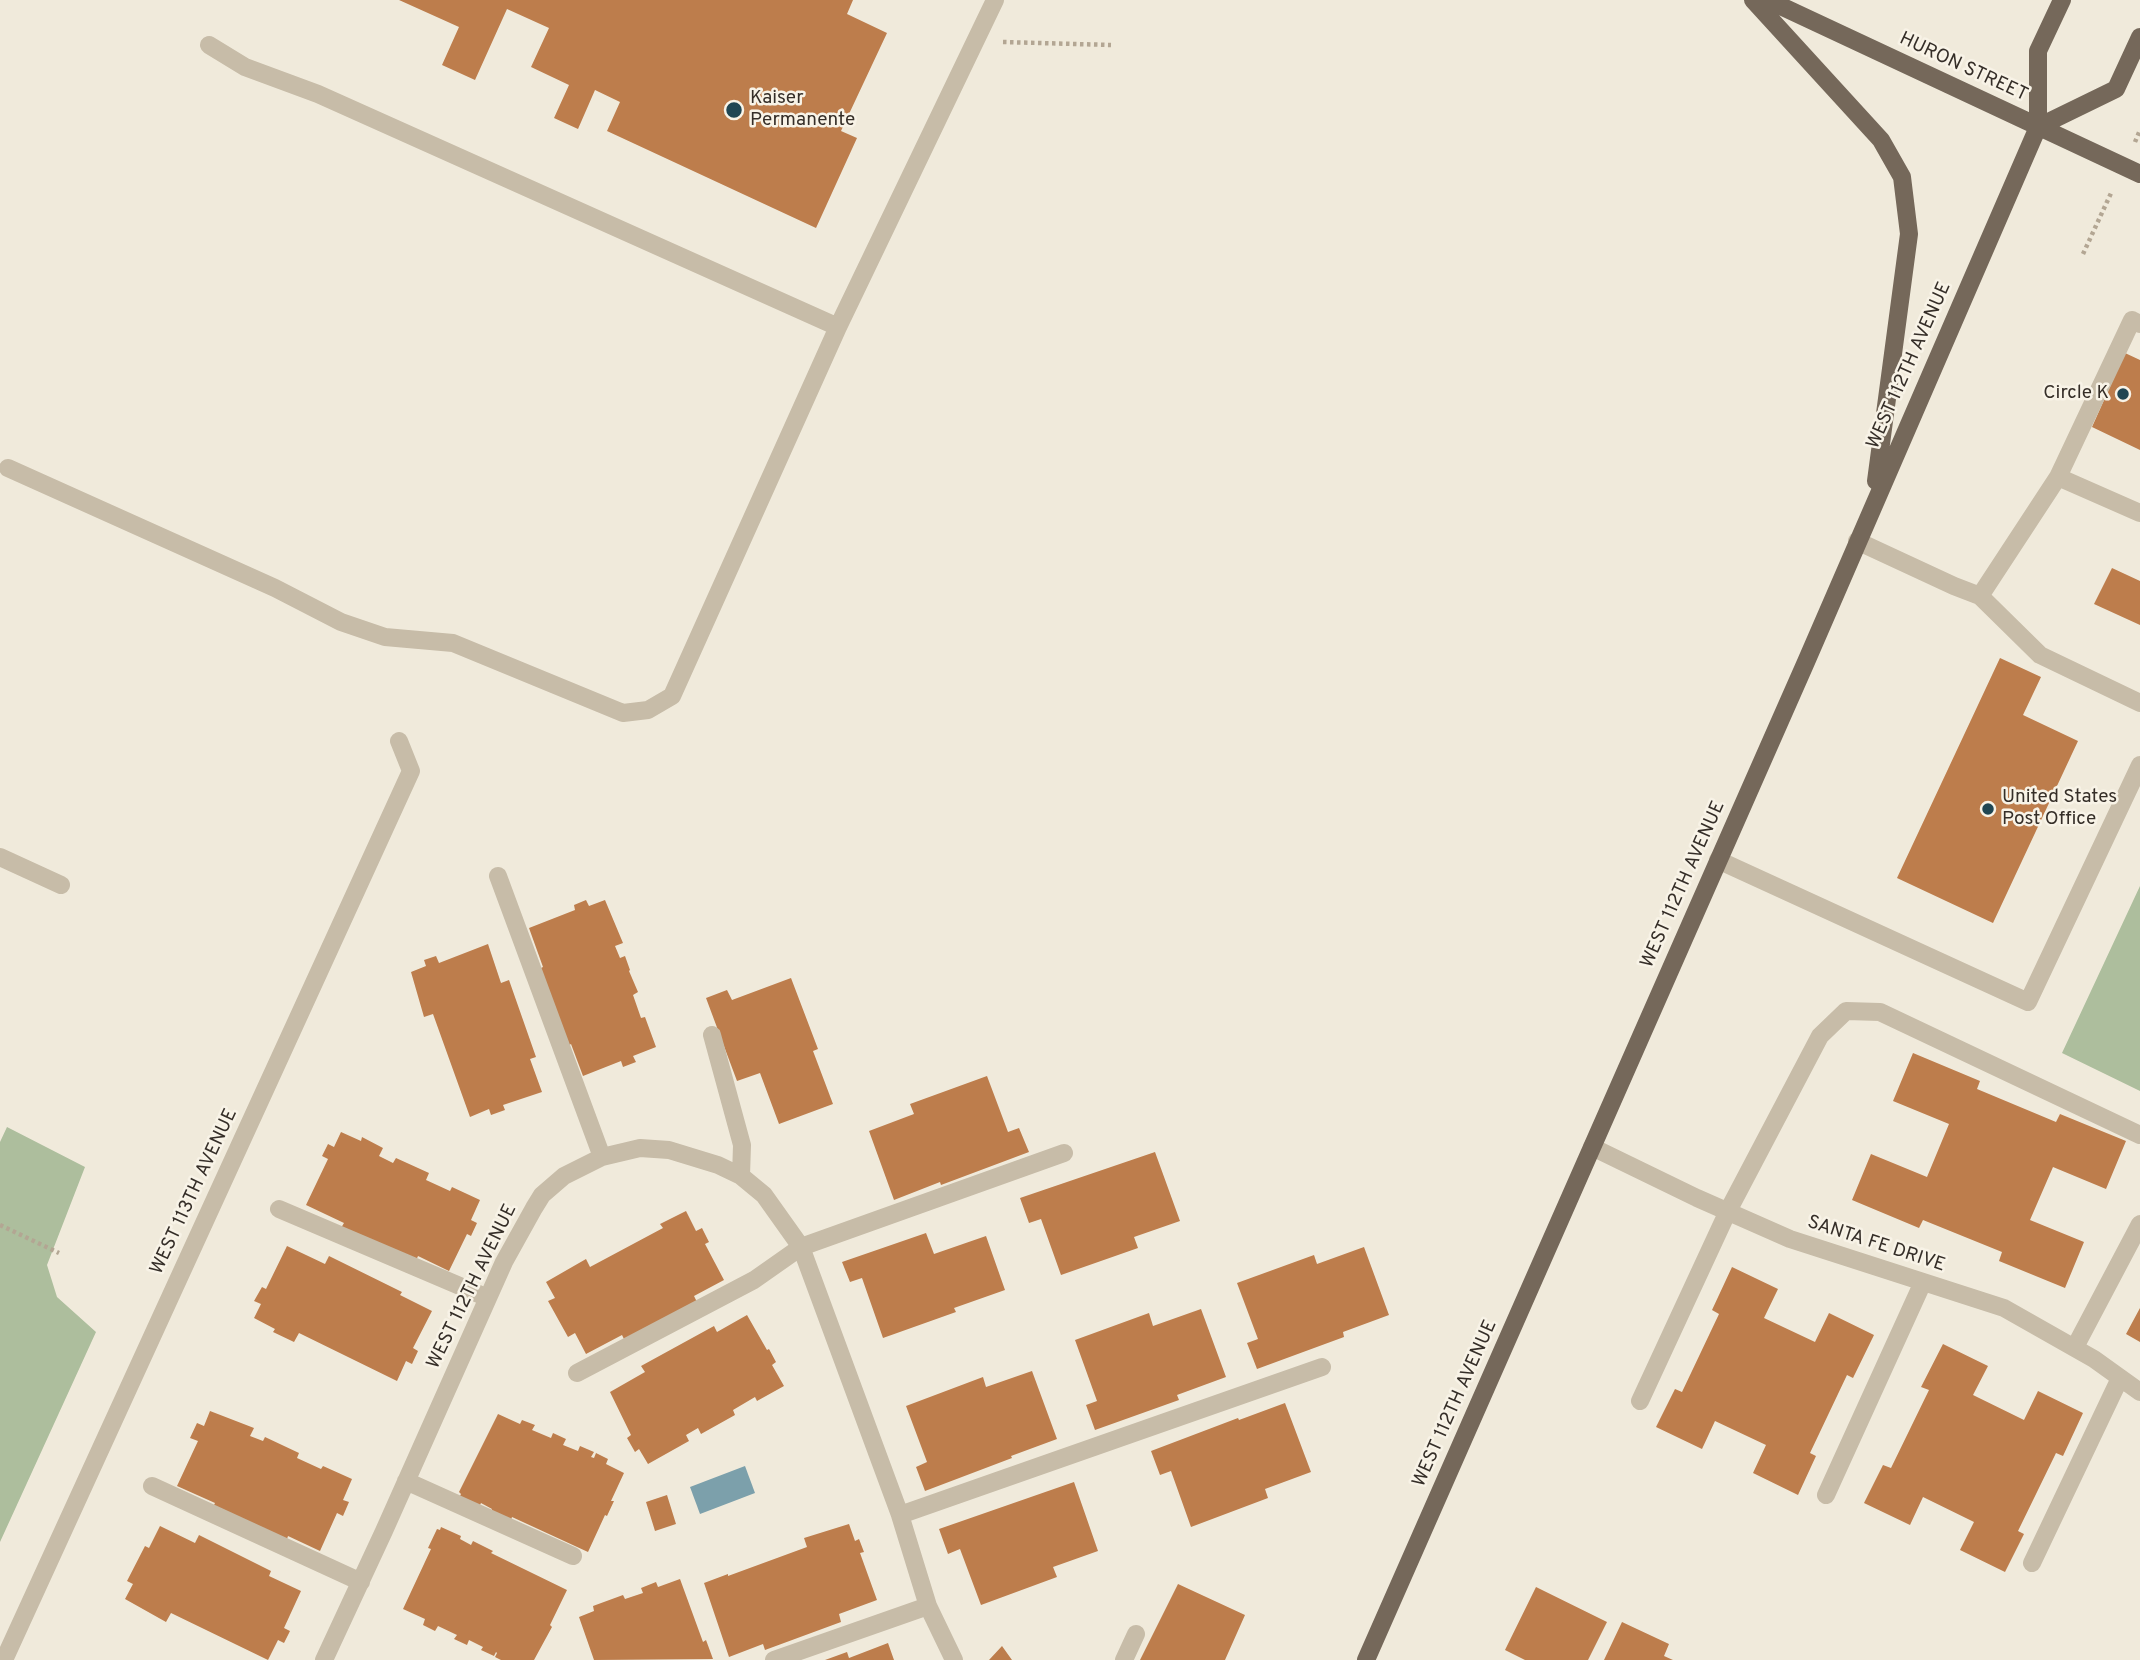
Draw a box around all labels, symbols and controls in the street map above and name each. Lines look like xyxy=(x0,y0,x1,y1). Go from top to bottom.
street label: HURON STREET xyxy=(1895,28,2031,108)
place label: Kaiser Permanente xyxy=(750,88,855,132)
marker: Kaiser Permanente xyxy=(724,100,744,120)
street label: WEST 112TH AVENUE xyxy=(1863,279,1957,453)
place label: Circle K xyxy=(2043,383,2109,405)
marker: Circle K xyxy=(2115,386,2131,402)
place label: United States Post Office xyxy=(2002,787,2117,831)
street label: WEST 112TH AVENUE xyxy=(1637,798,1731,972)
marker: United States Post Office xyxy=(1980,801,1996,817)
street label: WEST 113TH AVENUE xyxy=(147,1106,243,1278)
street label: WEST 112TH AVENUE xyxy=(423,1201,523,1373)
street label: SANTA FE DRIVE xyxy=(1804,1212,1948,1278)
street label: WEST 112TH AVENUE xyxy=(1409,1317,1503,1491)

